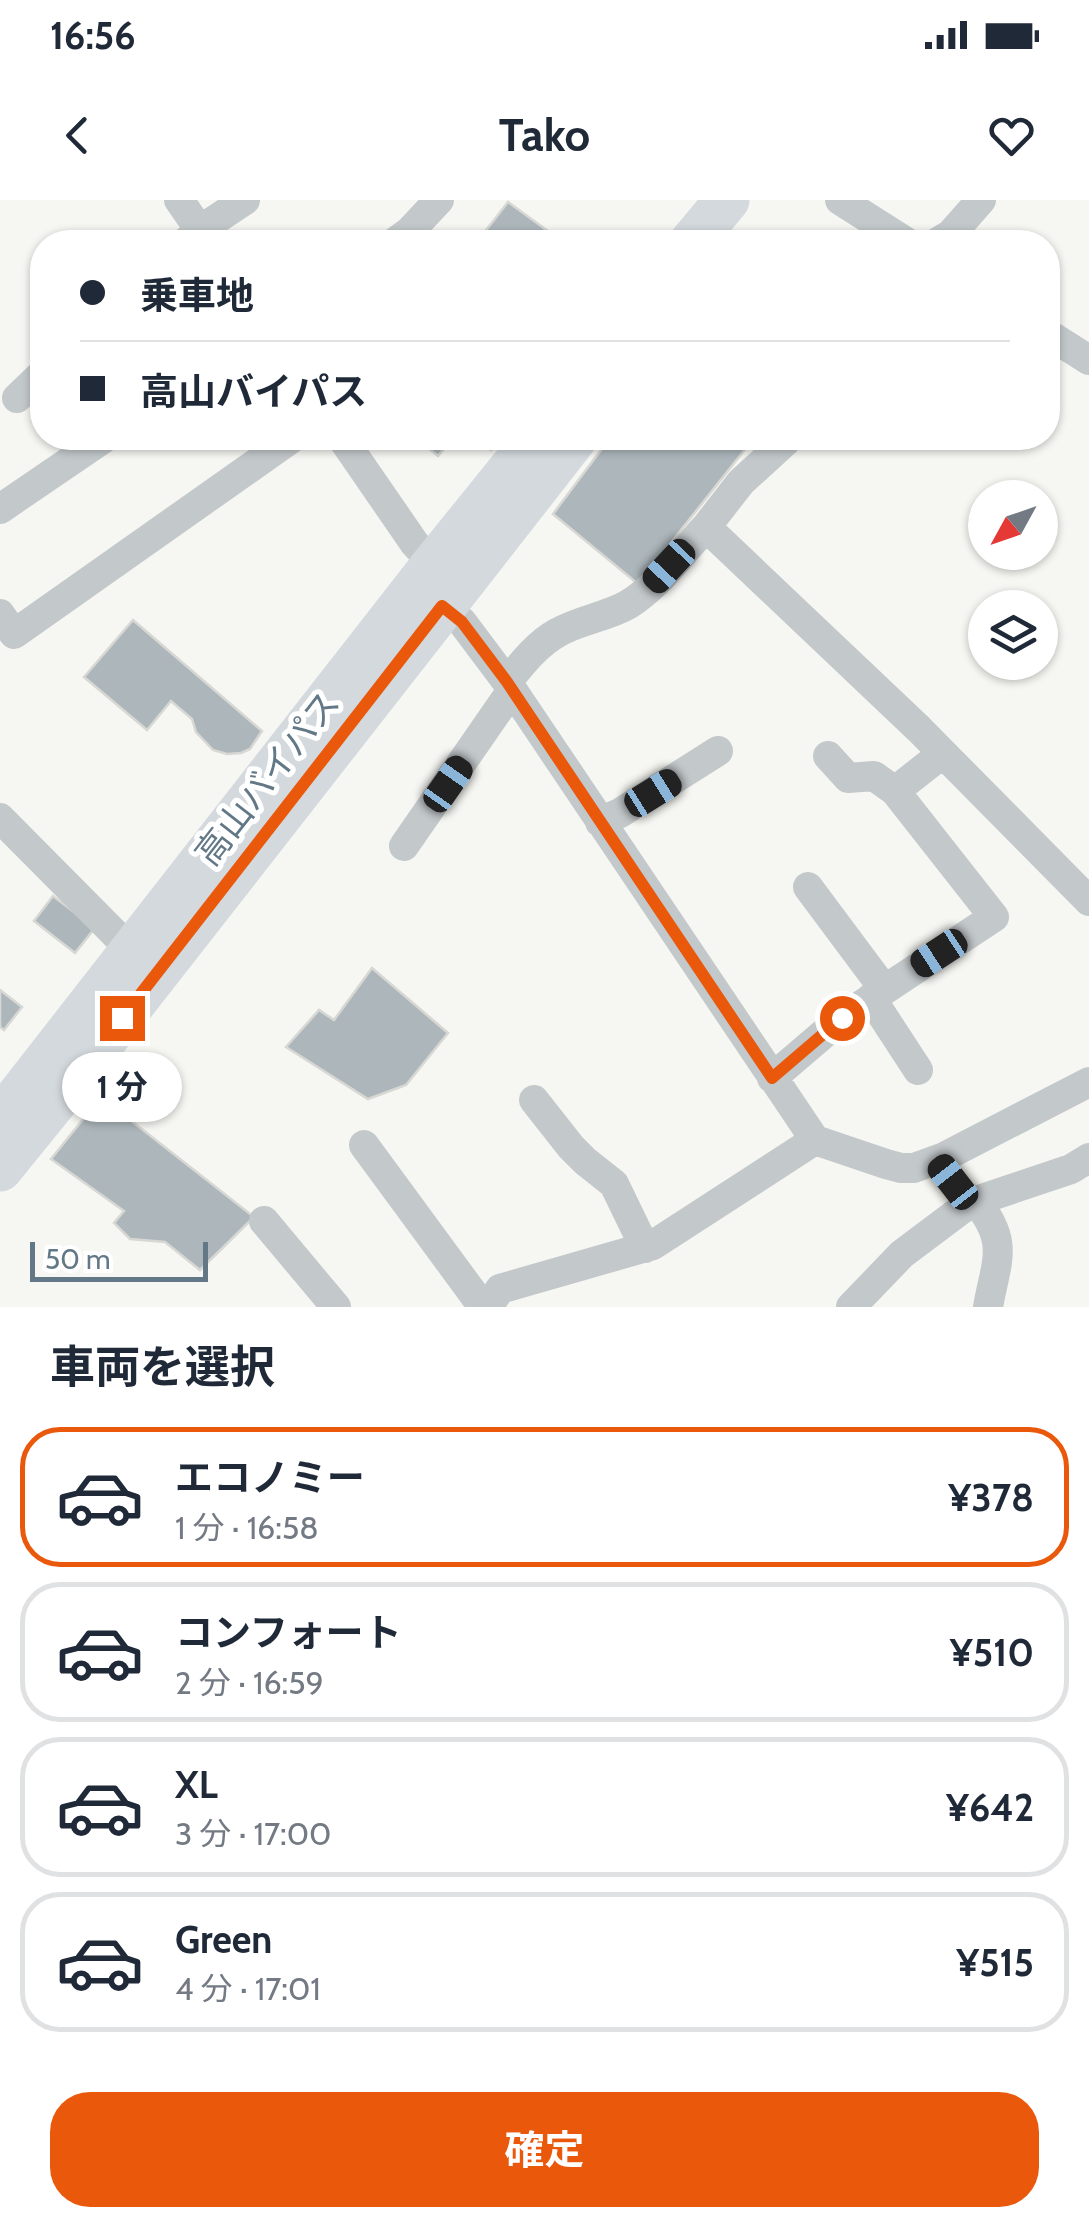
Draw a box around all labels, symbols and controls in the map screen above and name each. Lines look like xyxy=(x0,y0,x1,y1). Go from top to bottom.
text: 16:56 xyxy=(50,12,136,59)
icon: back xyxy=(50,108,105,163)
text: Tako xyxy=(499,108,590,162)
icon: heart xyxy=(984,108,1039,163)
text: 乗車地 xyxy=(140,272,254,319)
text: 高山バイパス xyxy=(140,368,367,415)
north arrow xyxy=(968,480,1058,570)
map controls xyxy=(968,480,1058,680)
car xyxy=(638,534,700,598)
button: layers xyxy=(968,590,1058,680)
street label: 高山バイパス xyxy=(186,682,348,874)
car xyxy=(419,751,477,817)
car xyxy=(620,764,686,822)
car xyxy=(906,924,972,982)
route end xyxy=(100,996,145,1041)
route start xyxy=(820,996,865,1041)
callout: 1 分 xyxy=(62,1053,182,1123)
text: 1 分 xyxy=(96,1067,148,1106)
car xyxy=(923,1149,983,1215)
scale bar xyxy=(30,1237,208,1282)
text: 50 m xyxy=(45,1242,111,1276)
text: 車両を選択 xyxy=(50,1340,275,1394)
icon: car xyxy=(55,1452,145,1542)
text: エコノミー xyxy=(175,1454,365,1501)
text: ¥378 xyxy=(948,1474,1034,1521)
text: 1 分 · 16:58 xyxy=(175,1508,319,1547)
icon: car xyxy=(55,1607,145,1697)
text: コンフォート xyxy=(175,1609,402,1656)
text: ¥510 xyxy=(950,1629,1034,1676)
text: 2 分 · 16:59 xyxy=(175,1663,324,1702)
text: XL xyxy=(175,1761,218,1808)
icon: car xyxy=(55,1762,145,1852)
text: ¥642 xyxy=(946,1784,1034,1831)
text: 3 分 · 17:00 xyxy=(175,1814,331,1853)
text: Green xyxy=(175,1916,272,1963)
icon: car xyxy=(55,1917,145,2007)
text: ¥515 xyxy=(956,1939,1034,1986)
text: 4 分 · 17:01 xyxy=(175,1969,321,2008)
button: 確定 xyxy=(50,2092,1039,2207)

